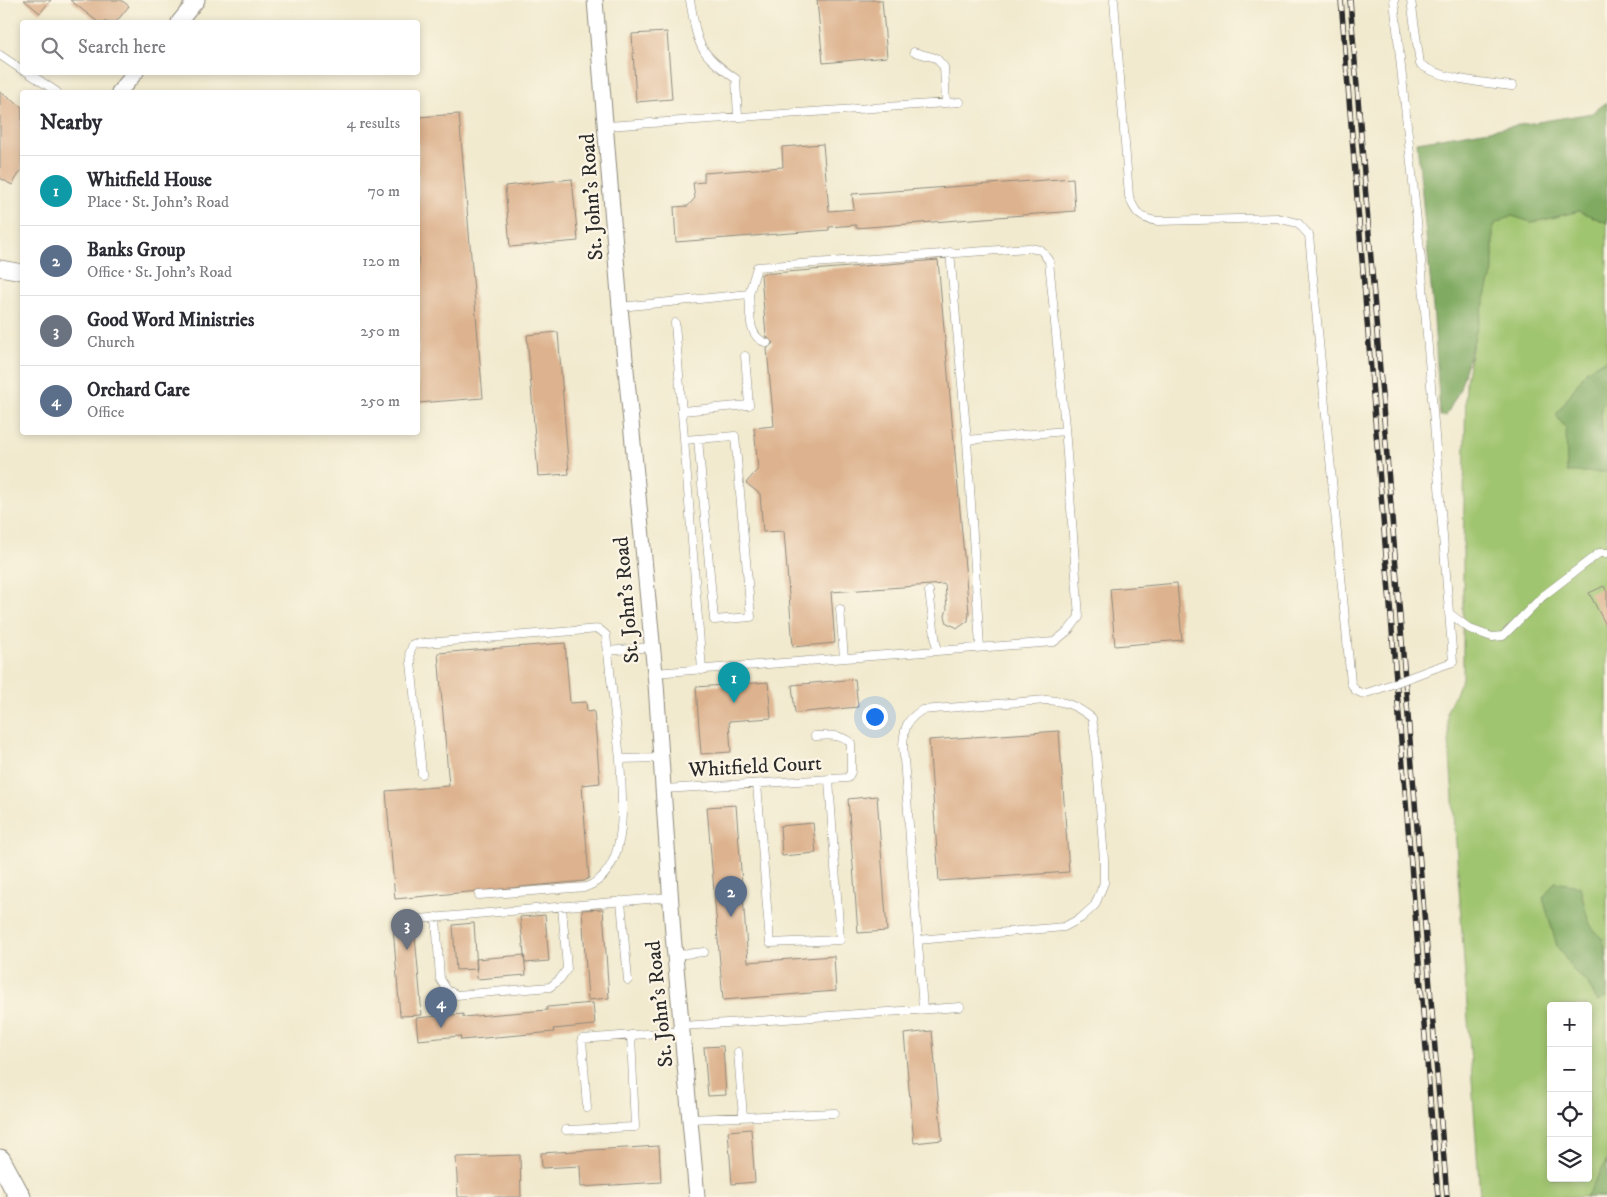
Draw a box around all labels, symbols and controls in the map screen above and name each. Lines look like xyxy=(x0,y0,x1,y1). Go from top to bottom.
search box xyxy=(20,20,420,75)
icon: search xyxy=(38,34,66,62)
text: Search here xyxy=(78,36,166,59)
text: Nearby xyxy=(40,110,102,136)
text: 4 results xyxy=(347,113,400,133)
street label: St. John's Road xyxy=(575,132,609,261)
text: Whitfield House xyxy=(87,169,212,192)
text: 1 xyxy=(53,181,59,201)
text: 70 m xyxy=(368,181,400,201)
text: Place · St. John's Road xyxy=(87,192,229,212)
text: Banks Group xyxy=(87,239,185,262)
text: 2 xyxy=(52,251,60,271)
text: 120 m xyxy=(362,251,400,271)
text: Office · St. John's Road xyxy=(87,262,232,282)
text: Good Word Ministries xyxy=(87,309,254,332)
text: 3 xyxy=(53,321,59,341)
text: 250 m xyxy=(360,321,400,341)
text: Church xyxy=(87,332,135,352)
text: Orchard Care xyxy=(87,379,190,402)
text: 4 xyxy=(51,391,61,411)
text: 250 m xyxy=(360,391,400,411)
text: Office xyxy=(87,402,124,422)
street label: St. John's Road xyxy=(608,535,645,664)
pin: 1 xyxy=(718,662,750,703)
your location xyxy=(862,704,888,730)
street label: Whitfield Court xyxy=(687,751,823,784)
pin: 2 xyxy=(715,876,747,917)
pin: 3 xyxy=(391,909,423,950)
street label: St. John's Road xyxy=(640,939,680,1069)
pin: 4 xyxy=(425,987,457,1028)
map controls xyxy=(1547,1002,1592,1182)
button: + xyxy=(1547,1002,1592,1047)
button: − xyxy=(1547,1047,1592,1092)
button: locate xyxy=(1547,1092,1592,1137)
button: layers xyxy=(1547,1137,1592,1182)

